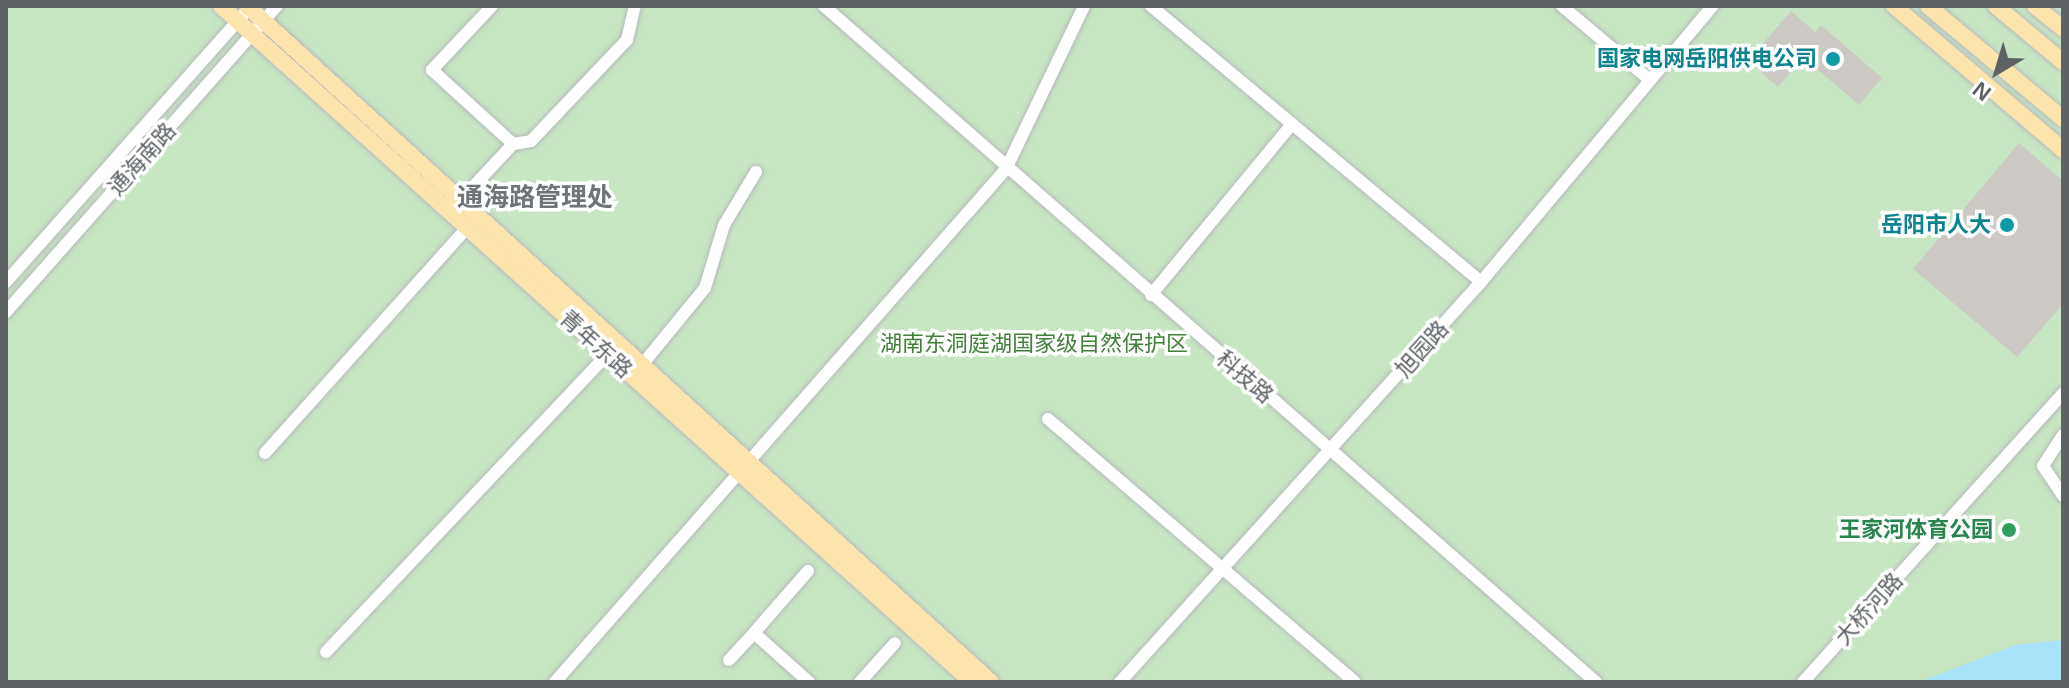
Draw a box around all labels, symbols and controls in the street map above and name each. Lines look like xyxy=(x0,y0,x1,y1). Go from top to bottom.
north arrow xyxy=(1957,32,2037,112)
place label: 国家电网岳阳供电公司 xyxy=(1597,46,1817,72)
marker: 国家电网岳阳供电公司 xyxy=(1824,50,1842,68)
text: N xyxy=(1968,77,1996,106)
street label: 通海南路 xyxy=(103,117,181,201)
district label: 通海路管理处 xyxy=(457,182,613,214)
place label: 岳阳市人大 xyxy=(1881,212,1991,238)
marker: 岳阳市人大 xyxy=(1998,216,2016,234)
street label: 青年东路 xyxy=(554,305,638,383)
street label: 旭园路 xyxy=(1390,316,1454,382)
park label: 湖南东洞庭湖国家级自然保护区 xyxy=(880,331,1188,357)
street label: 科技路 xyxy=(1211,345,1279,409)
place label: 王家河体育公园 xyxy=(1839,517,1993,543)
marker: 王家河体育公园 xyxy=(2000,521,2018,539)
street label: 大桥河路 xyxy=(1830,567,1908,651)

